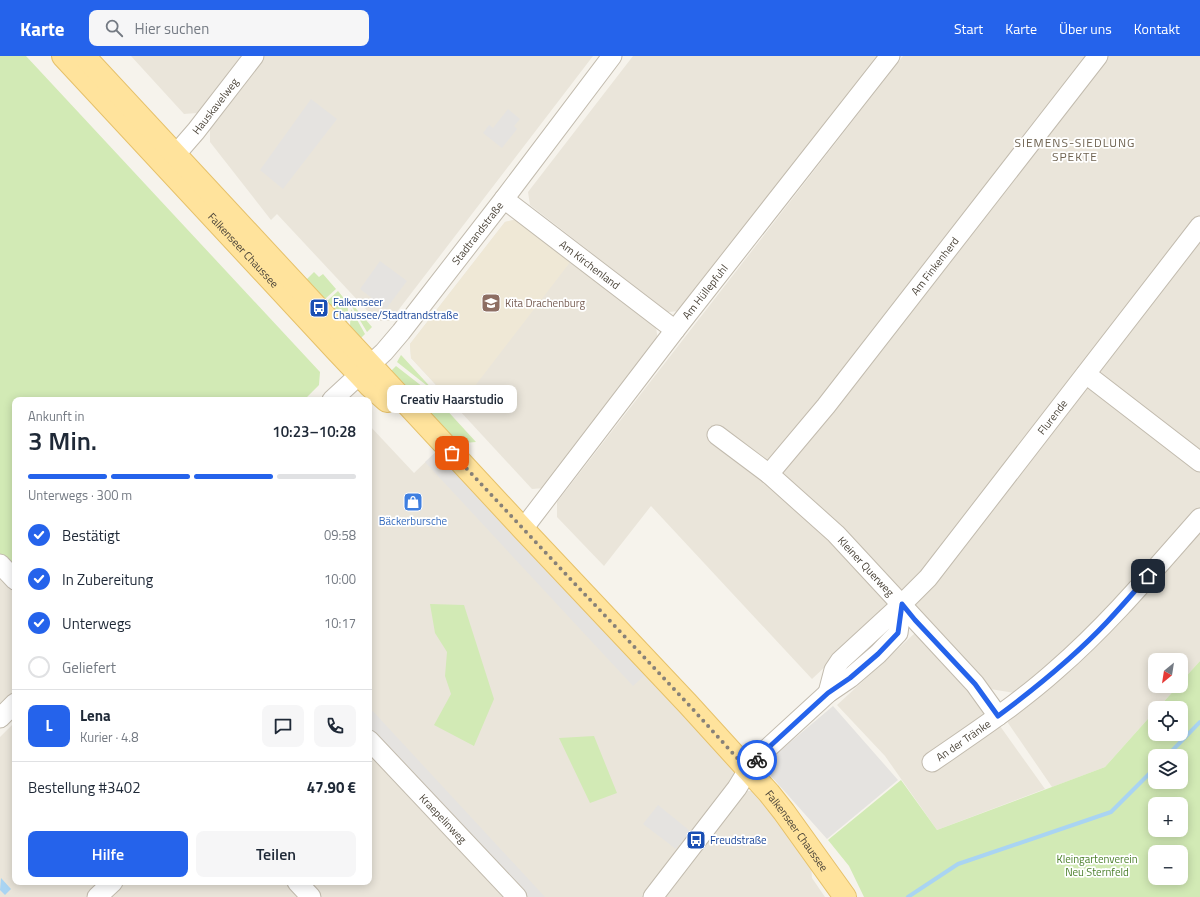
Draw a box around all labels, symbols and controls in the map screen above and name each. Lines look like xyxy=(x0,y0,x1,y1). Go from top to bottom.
search box xyxy=(89,10,369,46)
text: Karte xyxy=(20,14,65,43)
icon: search xyxy=(103,17,125,39)
text: Hier suchen xyxy=(135,17,209,40)
text: Start xyxy=(954,18,983,39)
text: Karte xyxy=(1005,18,1037,39)
text: Über uns xyxy=(1059,18,1112,39)
text: Kontakt xyxy=(1134,18,1180,39)
street label: Hauskavelweg xyxy=(188,74,242,138)
district label: SIEMENS-SIEDLUNG SPEKTE xyxy=(1014,133,1136,166)
street label: Stadtrandstraße xyxy=(448,198,507,268)
street label: Falkenseer Chaussee xyxy=(204,209,283,292)
street label: Am Finkenherd xyxy=(907,233,963,299)
street label: Am Kirchenland xyxy=(556,236,624,293)
street label: Am Hüllepfuhl xyxy=(678,261,732,323)
school or university icon: Kita Drachenburg xyxy=(480,292,502,314)
place label: Falkenseer Chaussee/Stadtrandstraße xyxy=(333,294,459,323)
place label: Kita Drachenburg xyxy=(505,295,585,311)
bus stop icon: Falkenseer Chaussee/Stadtrandstraße xyxy=(308,297,330,319)
callout: Creativ Haarstudio xyxy=(387,385,517,413)
text: Creativ Haarstudio xyxy=(400,389,504,409)
street label: Flurende xyxy=(1034,396,1071,438)
text: Ankunft in xyxy=(28,406,84,426)
text: 10:23–10:28 xyxy=(272,420,356,443)
text: 3 Min. xyxy=(28,421,97,460)
pin xyxy=(435,436,469,470)
icon: bag xyxy=(441,442,463,464)
text: Unterwegs · 300 m xyxy=(28,485,132,505)
shop icon: Bäckerbursche xyxy=(402,491,424,513)
place label: Bäckerbursche xyxy=(379,513,448,529)
icon: check xyxy=(28,524,50,546)
text: Bestätigt xyxy=(62,524,120,547)
text: 09:58 xyxy=(324,525,356,545)
street label: Kleiner Querweg xyxy=(834,533,898,600)
pin xyxy=(1131,559,1165,593)
icon: home xyxy=(1137,565,1159,587)
icon: check xyxy=(28,568,50,590)
text: In Zubereitung xyxy=(62,568,153,591)
text: 10:00 xyxy=(324,569,356,589)
icon: check xyxy=(28,612,50,634)
text: Unterwegs xyxy=(62,612,131,635)
text: 10:17 xyxy=(324,613,356,633)
north arrow xyxy=(1148,653,1188,693)
map controls xyxy=(1148,653,1188,885)
text: Geliefert xyxy=(62,656,116,679)
button: locate xyxy=(1148,701,1188,741)
text: Lena xyxy=(80,704,111,727)
button: chat xyxy=(262,705,304,747)
button: phone xyxy=(314,705,356,747)
text: L xyxy=(45,714,53,737)
street label: An der Tränke xyxy=(933,716,994,765)
text: Kurier · 4.8 xyxy=(80,727,138,747)
courier xyxy=(737,740,777,780)
icon: bike xyxy=(746,749,768,771)
button: layers xyxy=(1148,749,1188,789)
text: Bestellung #3402 xyxy=(28,776,141,799)
text: 47.90 € xyxy=(307,776,356,799)
street label: Falkenseer Chaussee xyxy=(762,787,832,875)
street label: Kraepelinweg xyxy=(416,790,471,847)
button: + xyxy=(1148,797,1188,837)
bus stop icon: Freudstraße xyxy=(685,829,707,851)
button: Hilfe xyxy=(28,831,188,877)
button: Teilen xyxy=(196,831,356,877)
place label: Freudstraße xyxy=(710,832,767,848)
button: − xyxy=(1148,845,1188,885)
park label: Kleingartenverein Neu Sternfeld xyxy=(1056,851,1138,880)

